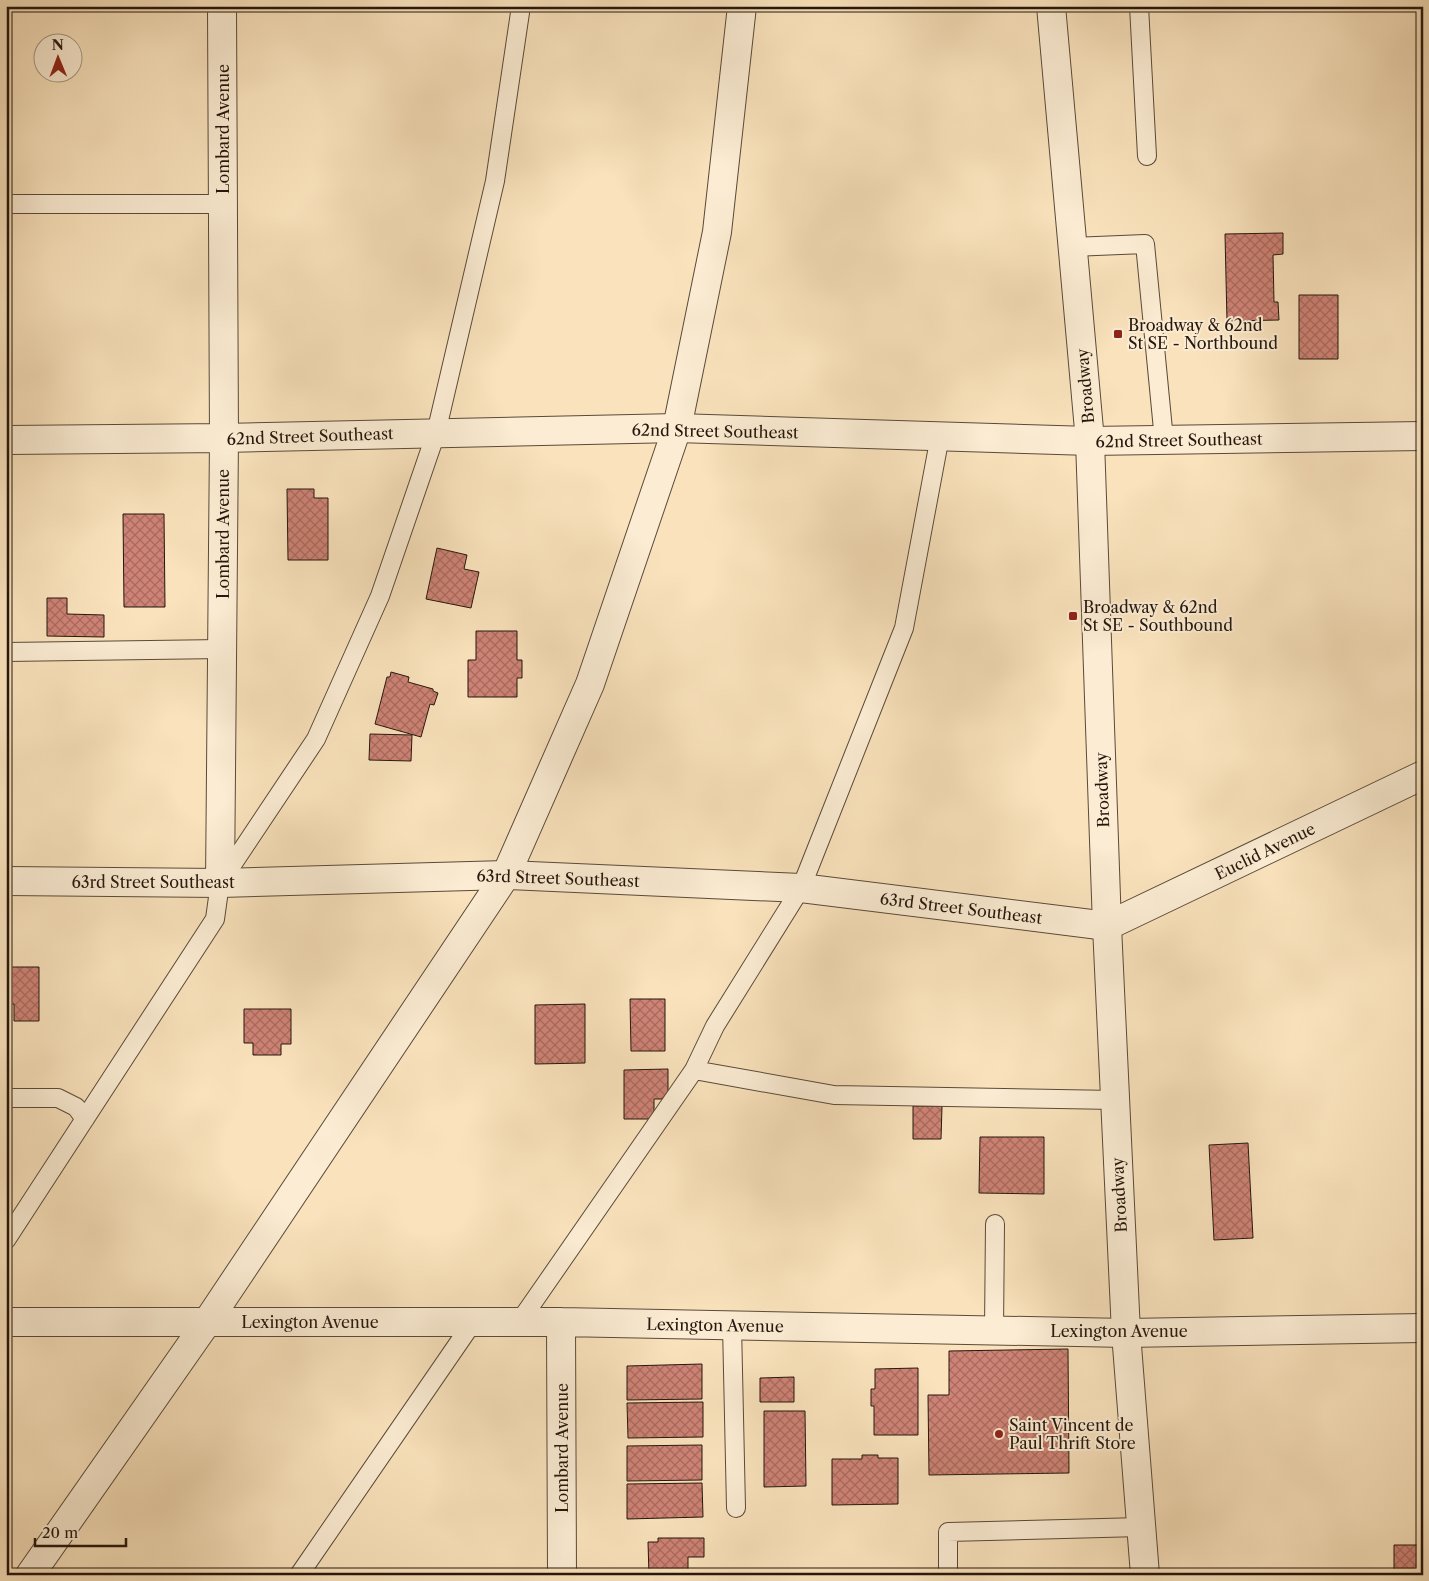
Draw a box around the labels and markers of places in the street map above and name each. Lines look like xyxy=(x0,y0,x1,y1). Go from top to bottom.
place label: Broadway & 62nd St SE - Northbound xyxy=(1128,315,1278,353)
marker: Broadway & 62nd St SE - Northbound xyxy=(1112,328,1124,340)
place label: Broadway & 62nd St SE - Southbound xyxy=(1083,597,1233,635)
marker: Broadway & 62nd St SE - Southbound xyxy=(1067,610,1079,622)
place label: Saint Vincent de Paul Thrift Store xyxy=(1009,1415,1136,1453)
marker: Saint Vincent de Paul Thrift Store xyxy=(993,1428,1005,1440)

